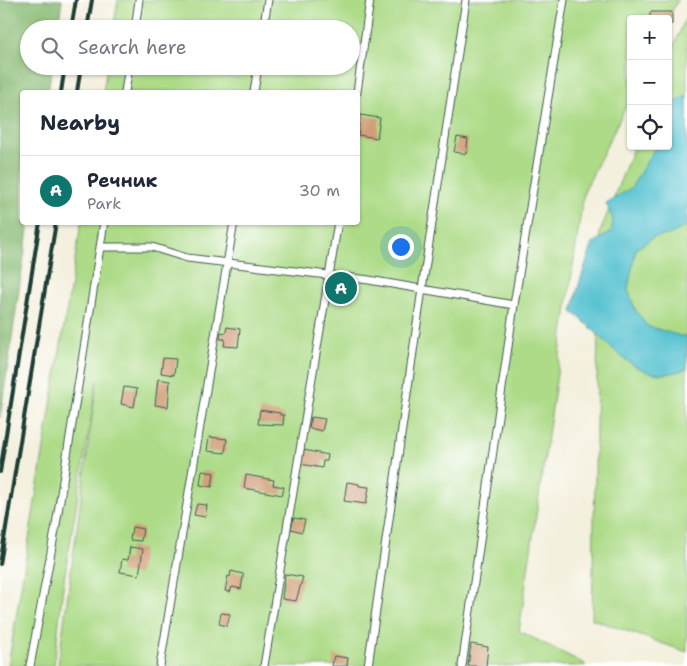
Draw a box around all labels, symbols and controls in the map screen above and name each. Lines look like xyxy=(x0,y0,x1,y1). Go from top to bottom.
map controls xyxy=(627,15,672,150)
button: + xyxy=(627,15,672,60)
search box xyxy=(20,20,360,75)
icon: search xyxy=(38,34,66,62)
text: Search here xyxy=(78,35,187,60)
button: − xyxy=(627,60,672,105)
button: locate xyxy=(627,105,672,150)
text: Nearby xyxy=(40,109,120,137)
text: Речник xyxy=(87,168,158,193)
text: A xyxy=(50,180,62,201)
text: 30 m xyxy=(299,180,340,201)
text: Park xyxy=(87,193,121,214)
your location xyxy=(388,234,414,260)
pin: A xyxy=(325,269,357,307)

